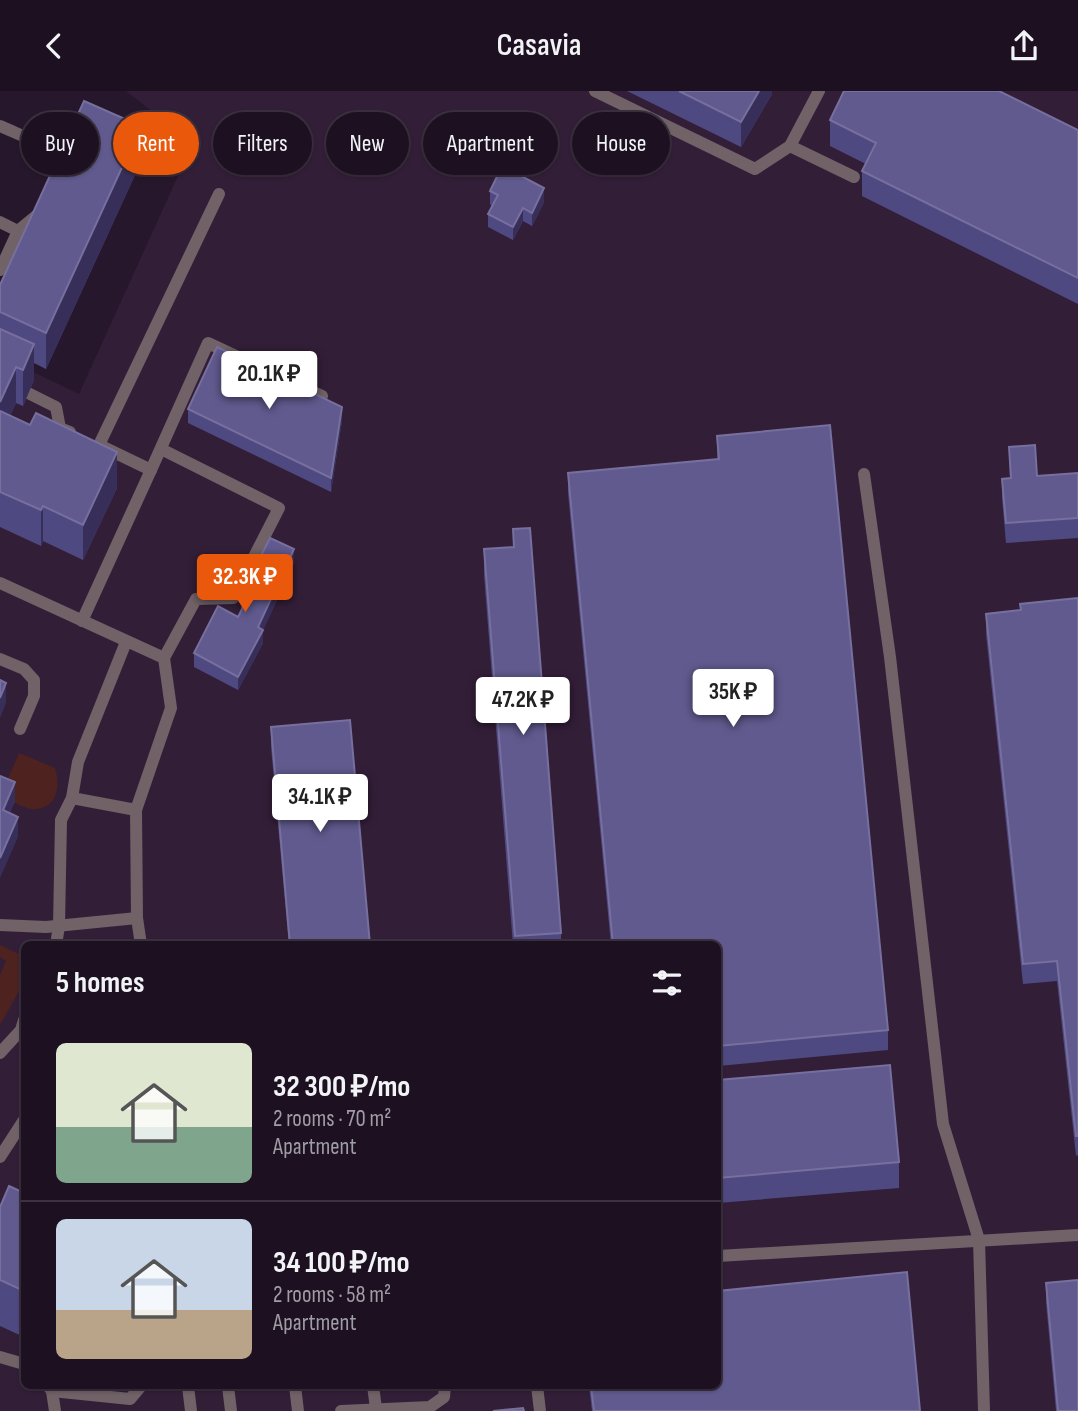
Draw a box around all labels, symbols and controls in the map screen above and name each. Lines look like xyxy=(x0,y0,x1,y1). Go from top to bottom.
text: Casavia xyxy=(497,26,581,65)
icon: back xyxy=(35,27,73,65)
icon: share xyxy=(1005,27,1043,65)
chip: Buy xyxy=(21,112,99,175)
chip: Rent xyxy=(113,112,199,175)
chip: Filters xyxy=(213,112,312,175)
chip: New xyxy=(326,112,409,175)
chip: Apartment xyxy=(423,112,558,175)
chip: House xyxy=(572,112,670,175)
pin: 20.1K ₽ xyxy=(204,351,334,411)
text: 20.1K ₽ xyxy=(237,360,301,388)
pin: 32.3K ₽ xyxy=(180,554,310,614)
text: 32.3K ₽ xyxy=(213,563,277,591)
pin: 35K ₽ xyxy=(684,669,782,729)
pin: 47.2K ₽ xyxy=(458,677,588,737)
text: 35K ₽ xyxy=(709,678,757,706)
text: 47.2K ₽ xyxy=(492,686,554,714)
pin: 34.1K ₽ xyxy=(255,775,385,834)
text: 34.1K ₽ xyxy=(288,783,352,811)
icon: filters xyxy=(648,964,686,1002)
text: 5 homes xyxy=(56,965,145,1001)
text: 32 300 ₽/mo xyxy=(273,1069,410,1105)
icon: home xyxy=(112,1071,196,1155)
text: 2 rooms · 70 m² xyxy=(273,1105,391,1133)
text: Apartment xyxy=(273,1133,357,1161)
text: 34 100 ₽/mo xyxy=(273,1245,410,1281)
icon: home xyxy=(112,1247,196,1331)
text: 2 rooms · 58 m² xyxy=(273,1281,391,1309)
text: Apartment xyxy=(273,1309,357,1337)

